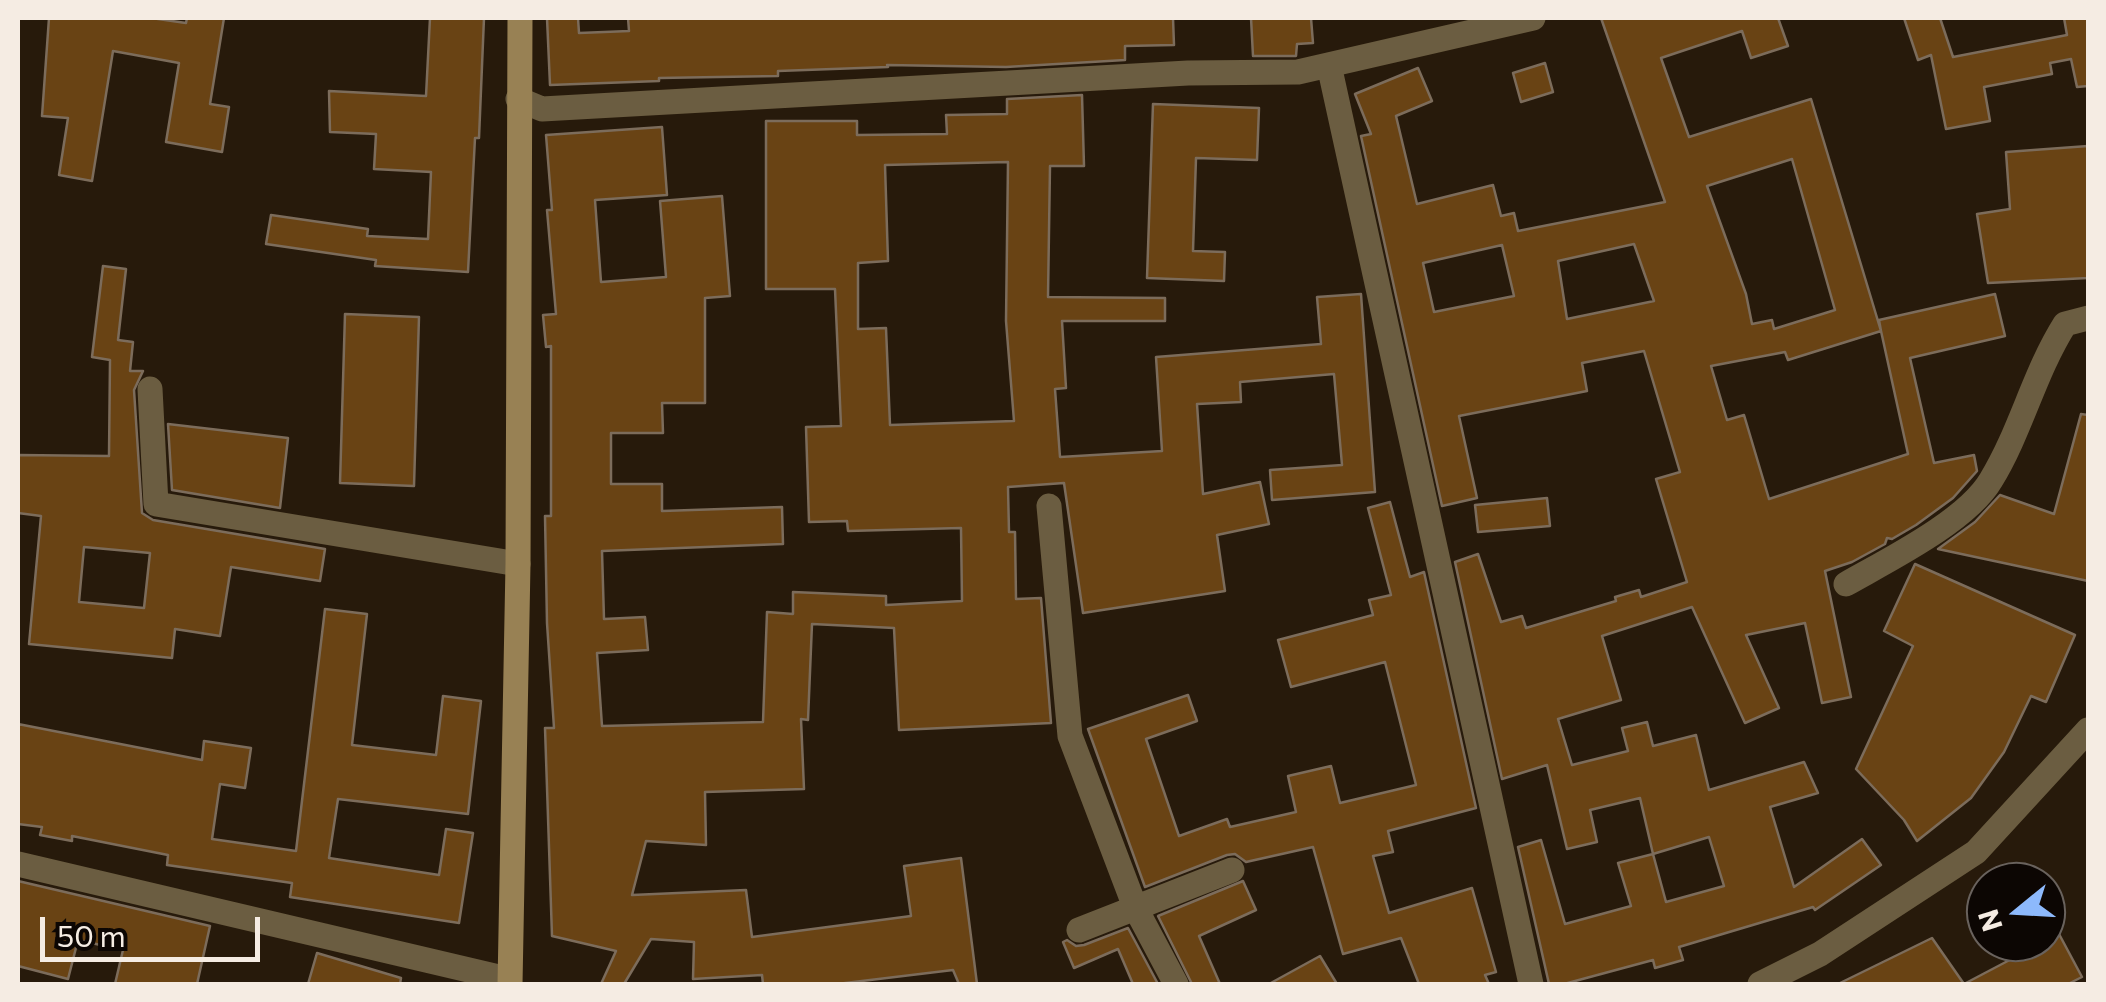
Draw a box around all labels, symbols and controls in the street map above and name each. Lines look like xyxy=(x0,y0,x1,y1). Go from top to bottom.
north arrow xyxy=(1966,862,2066,962)
scale bar xyxy=(45,897,265,959)
text: N xyxy=(1970,905,2009,936)
text: 50 m xyxy=(57,916,126,953)

